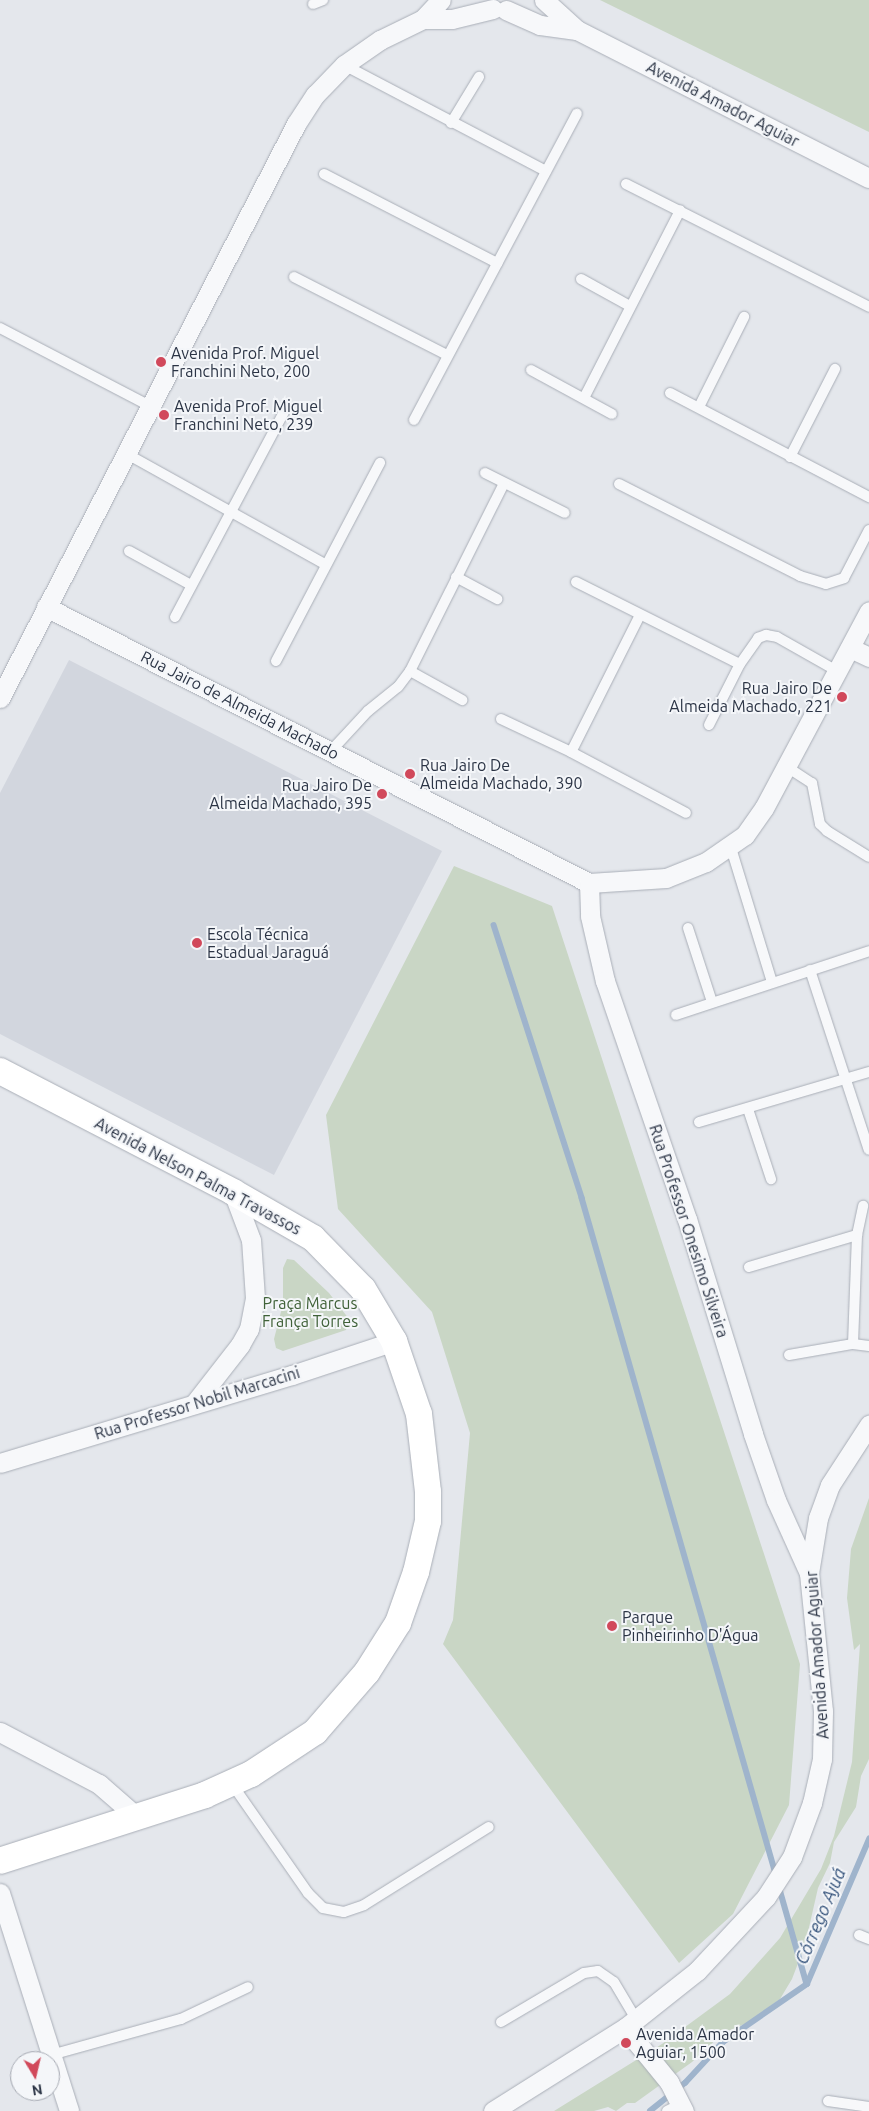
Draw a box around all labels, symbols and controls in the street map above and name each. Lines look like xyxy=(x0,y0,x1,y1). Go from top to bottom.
street label: Avenida Amador Aguiar xyxy=(643,57,803,151)
place label: Avenida Prof. Miguel Franchini Neto, 200 xyxy=(171,343,319,381)
marker: Avenida Prof. Miguel Franchini Neto, 200 xyxy=(155,356,167,368)
place label: Avenida Prof. Miguel Franchini Neto, 239 xyxy=(174,396,322,434)
marker: Avenida Prof. Miguel Franchini Neto, 239 xyxy=(158,409,170,421)
street label: Rua Jairo de Almeida Machado xyxy=(138,647,342,763)
place label: Rua Jairo De Almeida Machado, 221 xyxy=(669,678,832,716)
marker: Rua Jairo De Almeida Machado, 221 xyxy=(836,691,848,703)
place label: Rua Jairo De Almeida Machado, 390 xyxy=(420,755,583,793)
marker: Rua Jairo De Almeida Machado, 390 xyxy=(404,768,416,780)
place label: Rua Jairo De Almeida Machado, 395 xyxy=(209,775,372,813)
marker: Rua Jairo De Almeida Machado, 395 xyxy=(376,788,388,800)
place label: Escola Técnica Estadual Jaraguá xyxy=(207,924,329,962)
marker: Escola Técnica Estadual Jaraguá xyxy=(191,937,203,949)
street label: Avenida Nelson Palma Travassos xyxy=(92,1113,304,1239)
street label: Rua Professor Onesimo Silveira xyxy=(645,1122,733,1340)
park label: Praça Marcus França Torres xyxy=(262,1293,358,1331)
street label: Rua Professor Nobil Marcacini xyxy=(92,1363,302,1443)
street label: Avenida Amador Aguiar xyxy=(802,1570,832,1740)
place label: Parque Pinheirinho D'Água xyxy=(622,1607,759,1645)
marker: Parque Pinheirinho D'Água xyxy=(606,1620,618,1632)
water label: Córrego Ajuá xyxy=(790,1865,850,1967)
place label: Avenida Amador Aguiar, 1500 xyxy=(636,2024,754,2062)
marker: Avenida Amador Aguiar, 1500 xyxy=(620,2037,632,2049)
north arrow xyxy=(10,2051,60,2101)
text: N xyxy=(31,2081,44,2099)

